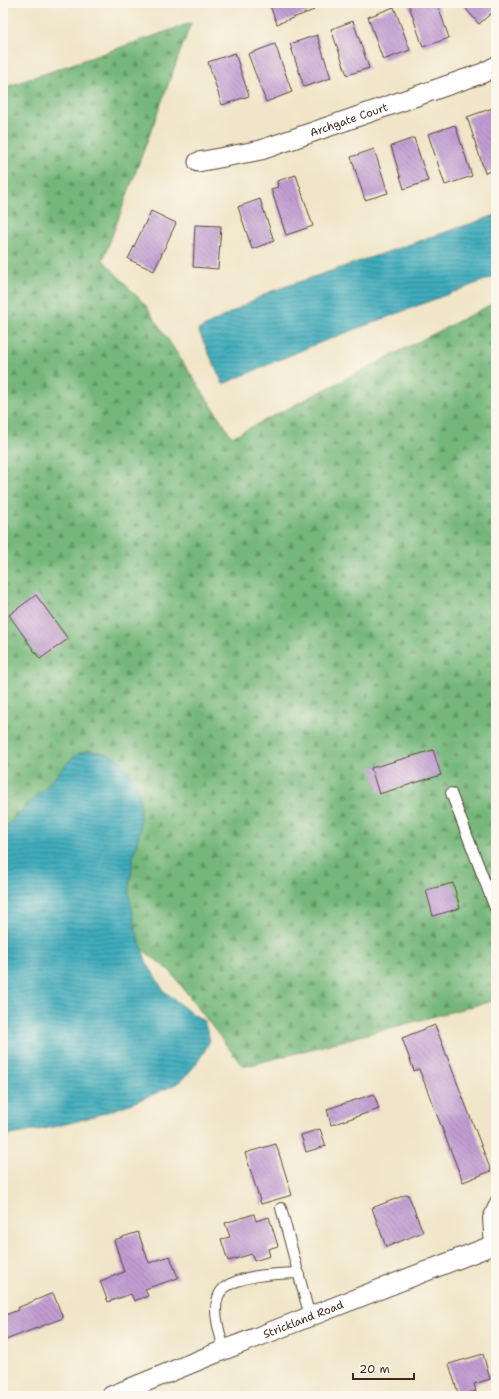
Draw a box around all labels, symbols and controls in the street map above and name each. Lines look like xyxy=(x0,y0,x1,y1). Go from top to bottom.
street label: Archgate Court xyxy=(308,100,390,140)
street label: Strickland Road xyxy=(261,1297,346,1342)
scale bar xyxy=(353,1355,414,1381)
text: 20 m xyxy=(359,1361,390,1377)

